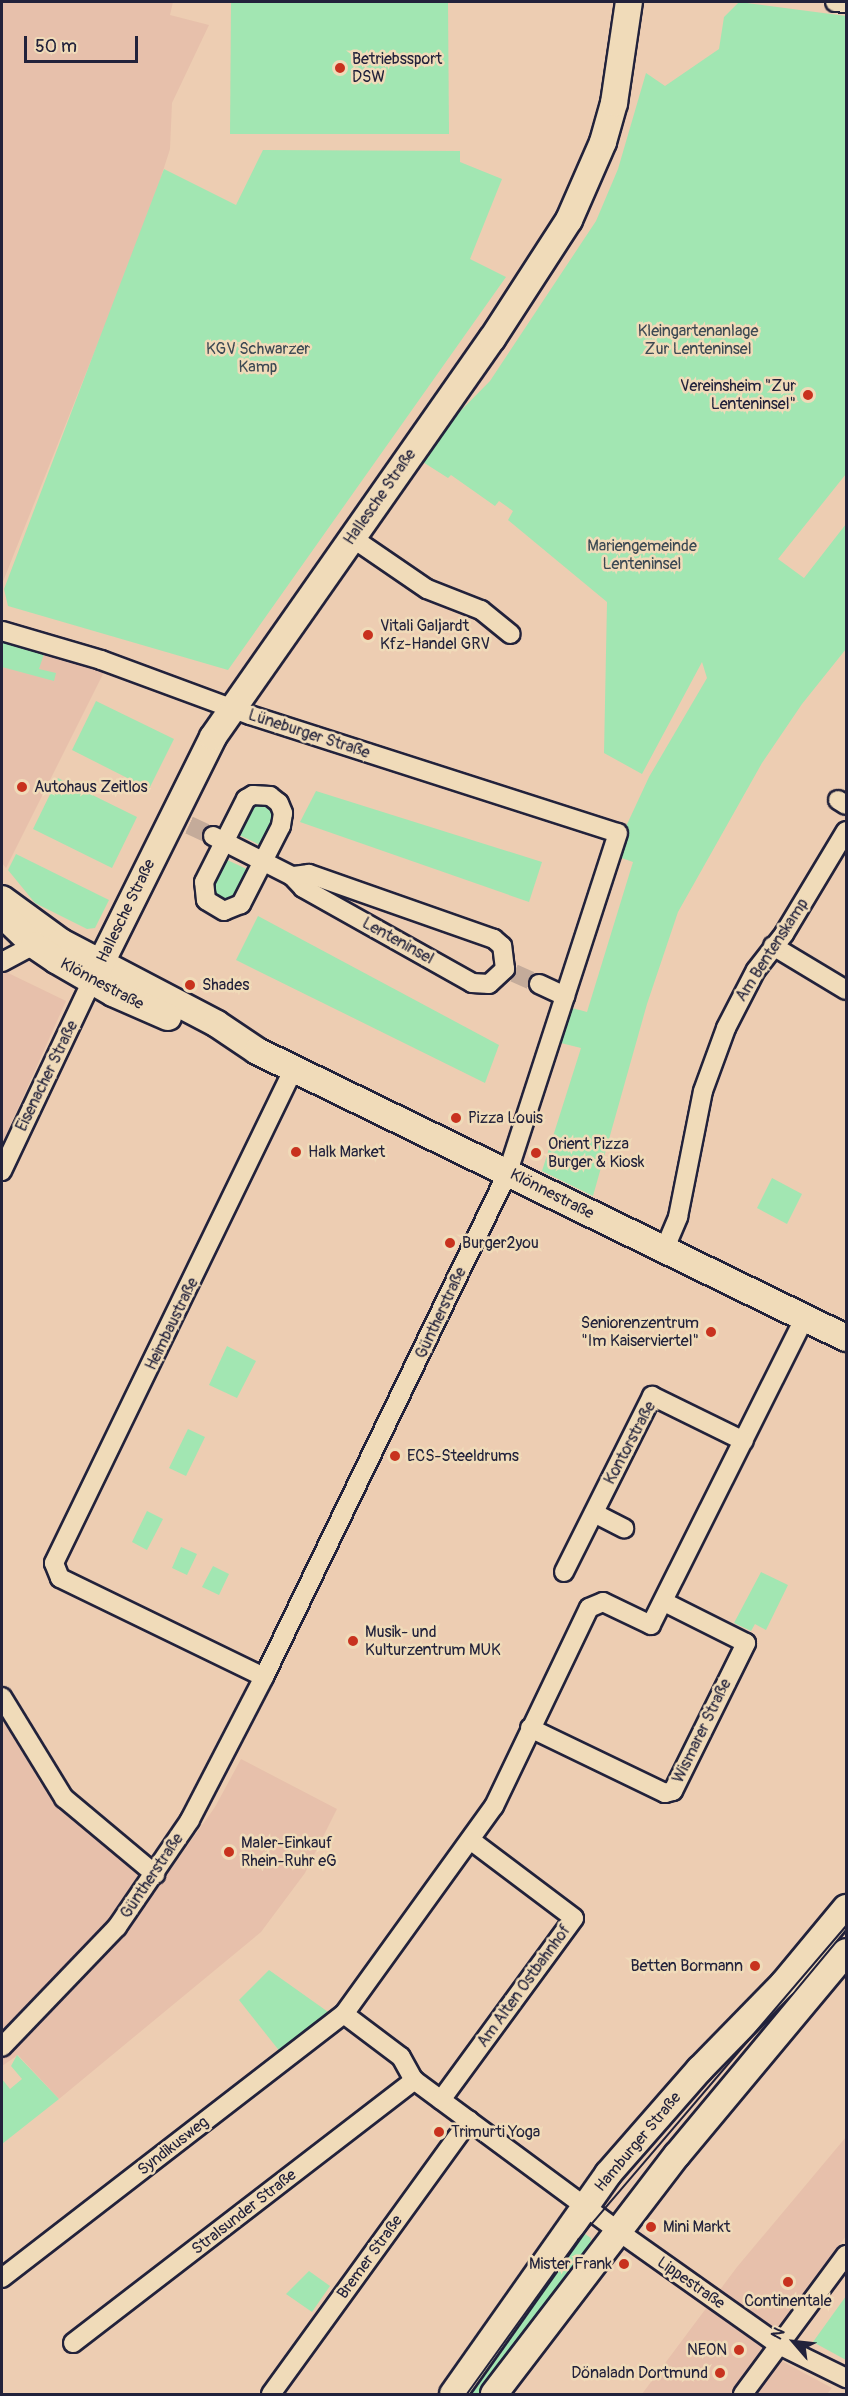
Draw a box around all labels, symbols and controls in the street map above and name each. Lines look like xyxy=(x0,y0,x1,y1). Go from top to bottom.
scale bar xyxy=(27,24,141,62)
text: 50 m xyxy=(35,35,77,58)
place label: Betriebssport DSW xyxy=(352,49,442,87)
marker: Betriebssport DSW xyxy=(333,61,347,75)
park label: Kleingartenanlage Zur Lenteninsel xyxy=(638,321,758,359)
park label: KGV Schwarzer Kamp xyxy=(206,339,310,377)
place label: Vereinsheim "Zur Lenteninsel" xyxy=(680,376,796,414)
marker: Vereinsheim "Zur Lenteninsel" xyxy=(801,388,815,402)
street label: Hallesche Straße xyxy=(340,445,420,549)
park label: Mariengemeinde Lenteninsel xyxy=(587,536,697,574)
place label: Vitali Galjardt Kfz-Handel GRV xyxy=(380,616,490,654)
marker: Vitali Galjardt Kfz-Handel GRV xyxy=(361,628,375,642)
street label: Lüneburger Straße xyxy=(246,705,372,763)
place label: Autohaus Zeitlos xyxy=(34,777,148,797)
marker: Autohaus Zeitlos xyxy=(15,780,29,794)
street label: Hallesche Straße xyxy=(93,856,159,966)
street label: Am Bentenskamp xyxy=(732,895,812,1005)
street label: Lenteninsel xyxy=(359,913,437,969)
street label: Klönnestraße xyxy=(57,954,147,1014)
place label: Shades xyxy=(202,975,249,995)
marker: Shades xyxy=(183,978,197,992)
street label: Eisenacher Straße xyxy=(12,1018,82,1134)
place label: Pizza Louis xyxy=(468,1108,543,1128)
marker: Pizza Louis xyxy=(449,1111,463,1125)
place label: Orient Pizza Burger & Kiosk xyxy=(548,1134,644,1172)
place label: Halk Market xyxy=(308,1142,385,1162)
marker: Halk Market xyxy=(289,1145,303,1159)
marker: Orient Pizza Burger & Kiosk xyxy=(529,1146,543,1160)
street label: Klönnestraße xyxy=(507,1165,597,1223)
place label: Burger2you xyxy=(462,1233,539,1253)
marker: Burger2you xyxy=(443,1236,457,1250)
street label: Güntherstraße xyxy=(411,1264,471,1362)
street label: Heimbaustraße xyxy=(141,1275,203,1373)
place label: Seniorenzentrum "Im Kaiserviertel" xyxy=(581,1313,699,1351)
marker: Seniorenzentrum "Im Kaiserviertel" xyxy=(704,1325,718,1339)
street label: Kontorstraße xyxy=(600,1398,660,1488)
place label: ECS-Steeldrums xyxy=(407,1446,519,1466)
marker: ECS-Steeldrums xyxy=(388,1449,402,1463)
place label: Musik- und Kulturzentrum MUK xyxy=(365,1622,501,1660)
marker: Musik- und Kulturzentrum MUK xyxy=(346,1634,360,1648)
street label: Wismarer Straße xyxy=(669,1676,735,1786)
street label: Güntherstraße xyxy=(116,1830,188,1922)
place label: Maler-Einkauf Rhein-Ruhr eG xyxy=(241,1833,337,1871)
marker: Maler-Einkauf Rhein-Ruhr eG xyxy=(222,1845,236,1859)
street label: Am Alten Ostbahnhof xyxy=(473,1921,575,2051)
place label: Betten Bormann xyxy=(630,1956,743,1976)
marker: Betten Bormann xyxy=(748,1959,762,1973)
street label: Hamburger Straße xyxy=(591,2088,685,2196)
street label: Syndikusweg xyxy=(134,2112,212,2180)
place label: Trimurti Yoga xyxy=(451,2122,540,2142)
marker: Trimurti Yoga xyxy=(432,2125,446,2139)
street label: Stralsunder Straße xyxy=(188,2165,300,2259)
street label: Bremer Straße xyxy=(333,2211,407,2303)
place label: Mini Markt xyxy=(663,2217,730,2237)
marker: Mini Markt xyxy=(644,2220,658,2234)
street label: Lippestraße xyxy=(653,2253,729,2313)
place label: Mister Frank xyxy=(529,2254,612,2274)
marker: Mister Frank xyxy=(617,2257,631,2271)
marker: Continentale xyxy=(781,2275,795,2289)
place label: Continentale xyxy=(744,2291,832,2311)
north arrow xyxy=(764,2312,824,2372)
text: N xyxy=(767,2324,789,2343)
place label: NEON xyxy=(687,2340,727,2360)
marker: NEON xyxy=(732,2343,746,2357)
place label: Dönaladn Dortmund xyxy=(571,2363,708,2383)
marker: Dönaladn Dortmund xyxy=(713,2366,727,2380)

